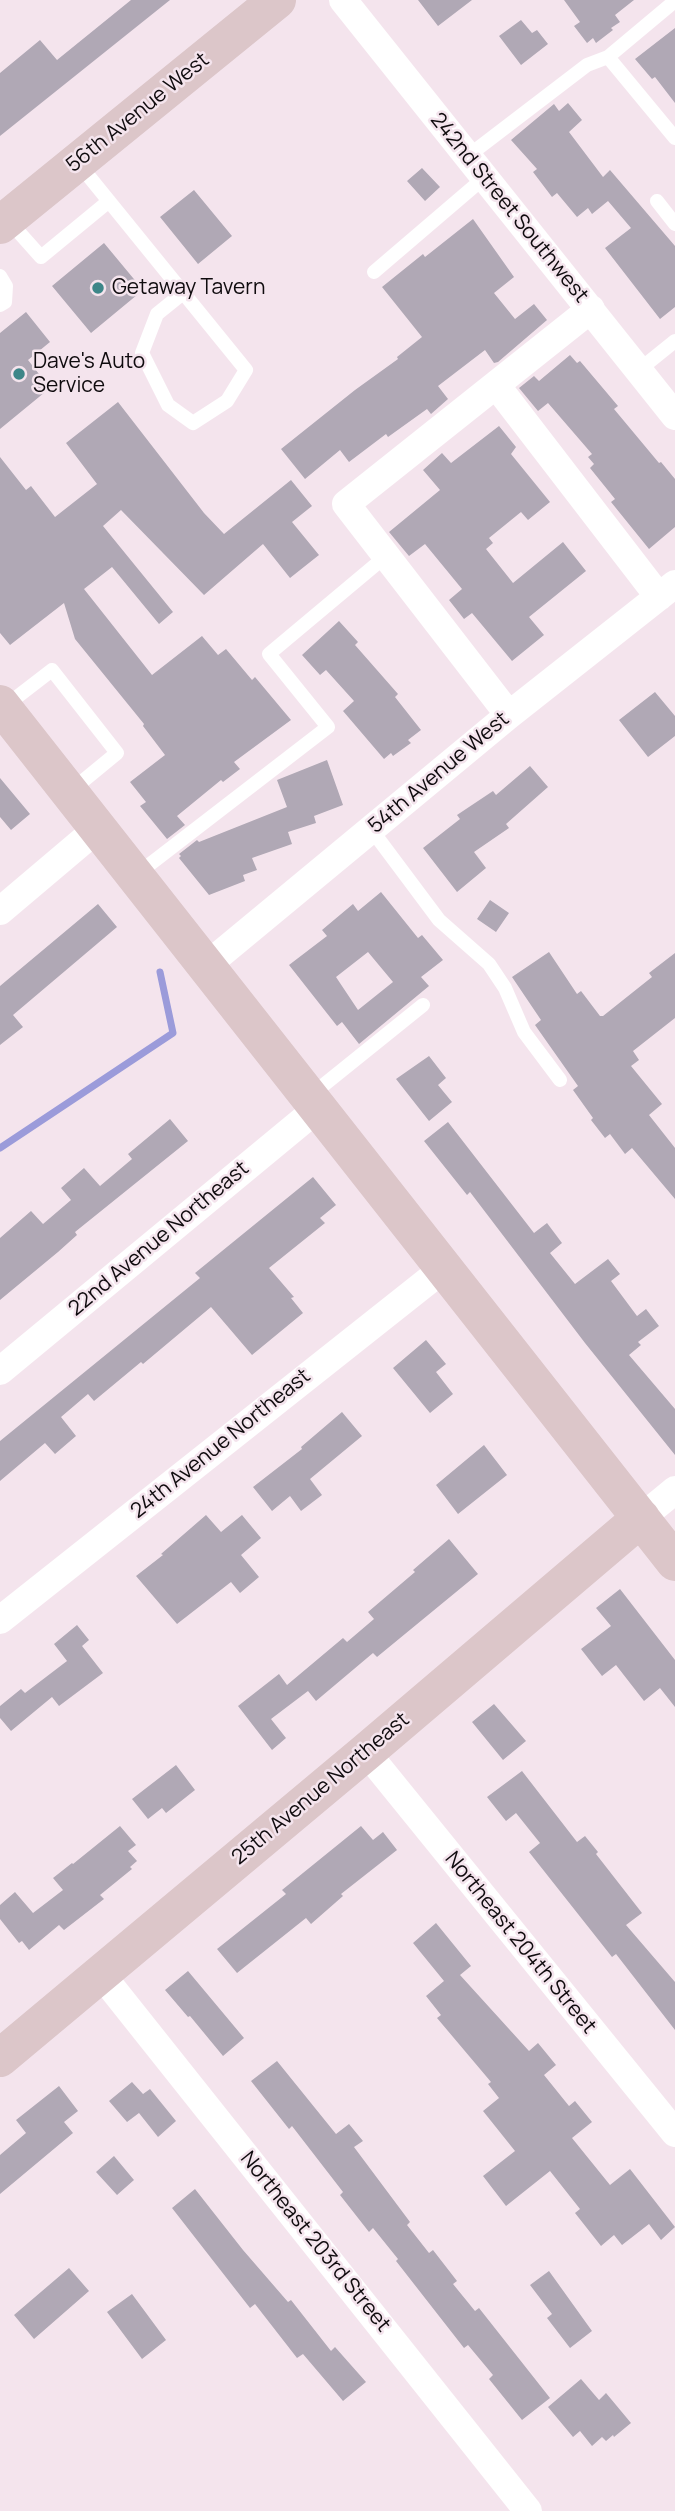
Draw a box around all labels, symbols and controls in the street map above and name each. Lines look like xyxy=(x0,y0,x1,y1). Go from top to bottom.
street label: 56th Avenue West xyxy=(62,48,214,178)
street label: 242nd Street Southwest xyxy=(425,108,593,308)
place label: Getaway Tavern xyxy=(112,275,265,301)
marker: Getaway Tavern xyxy=(90,280,106,296)
place label: Dave's Auto Service xyxy=(33,349,145,399)
marker: Dave's Auto Service xyxy=(11,366,27,382)
street label: 54th Avenue West xyxy=(364,707,514,839)
street label: 22nd Avenue Northeast xyxy=(64,1156,254,1322)
street label: 24th Avenue Northeast xyxy=(126,1364,316,1524)
street label: 25th Avenue Northeast xyxy=(227,1707,415,1871)
street label: Northeast 204th Street xyxy=(439,1847,601,2039)
street label: Northeast 203rd Street xyxy=(235,2147,395,2337)

